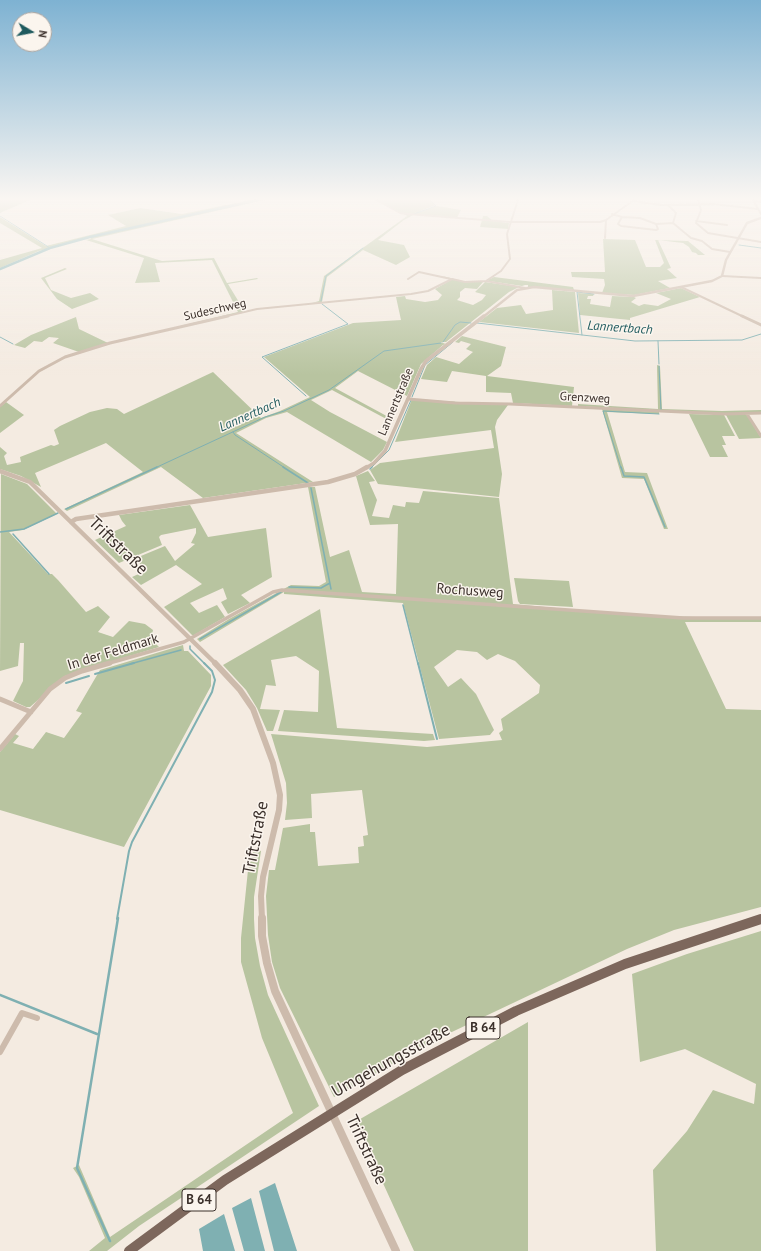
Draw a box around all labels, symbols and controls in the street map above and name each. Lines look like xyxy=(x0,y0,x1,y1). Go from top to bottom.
north arrow xyxy=(12,12,52,52)
text: N xyxy=(35,29,50,39)
street label: Sudeschweg xyxy=(182,296,248,324)
water label: Lannertbach xyxy=(587,318,653,338)
street label: Lannertstraße xyxy=(375,366,417,438)
street label: Grenzweg xyxy=(559,389,611,407)
water label: Lannertbach xyxy=(217,395,283,435)
street label: Triftstraße xyxy=(84,513,152,579)
street label: Rochusweg xyxy=(436,580,504,602)
street label: In der Feldmark xyxy=(65,630,161,674)
street label: Triftstraße xyxy=(239,799,273,877)
road number: B 64 xyxy=(466,1017,500,1039)
street label: Umgehungsstraße xyxy=(328,1020,454,1102)
street label: Triftstraße xyxy=(341,1112,391,1188)
road number: B 64 xyxy=(182,1189,216,1211)

